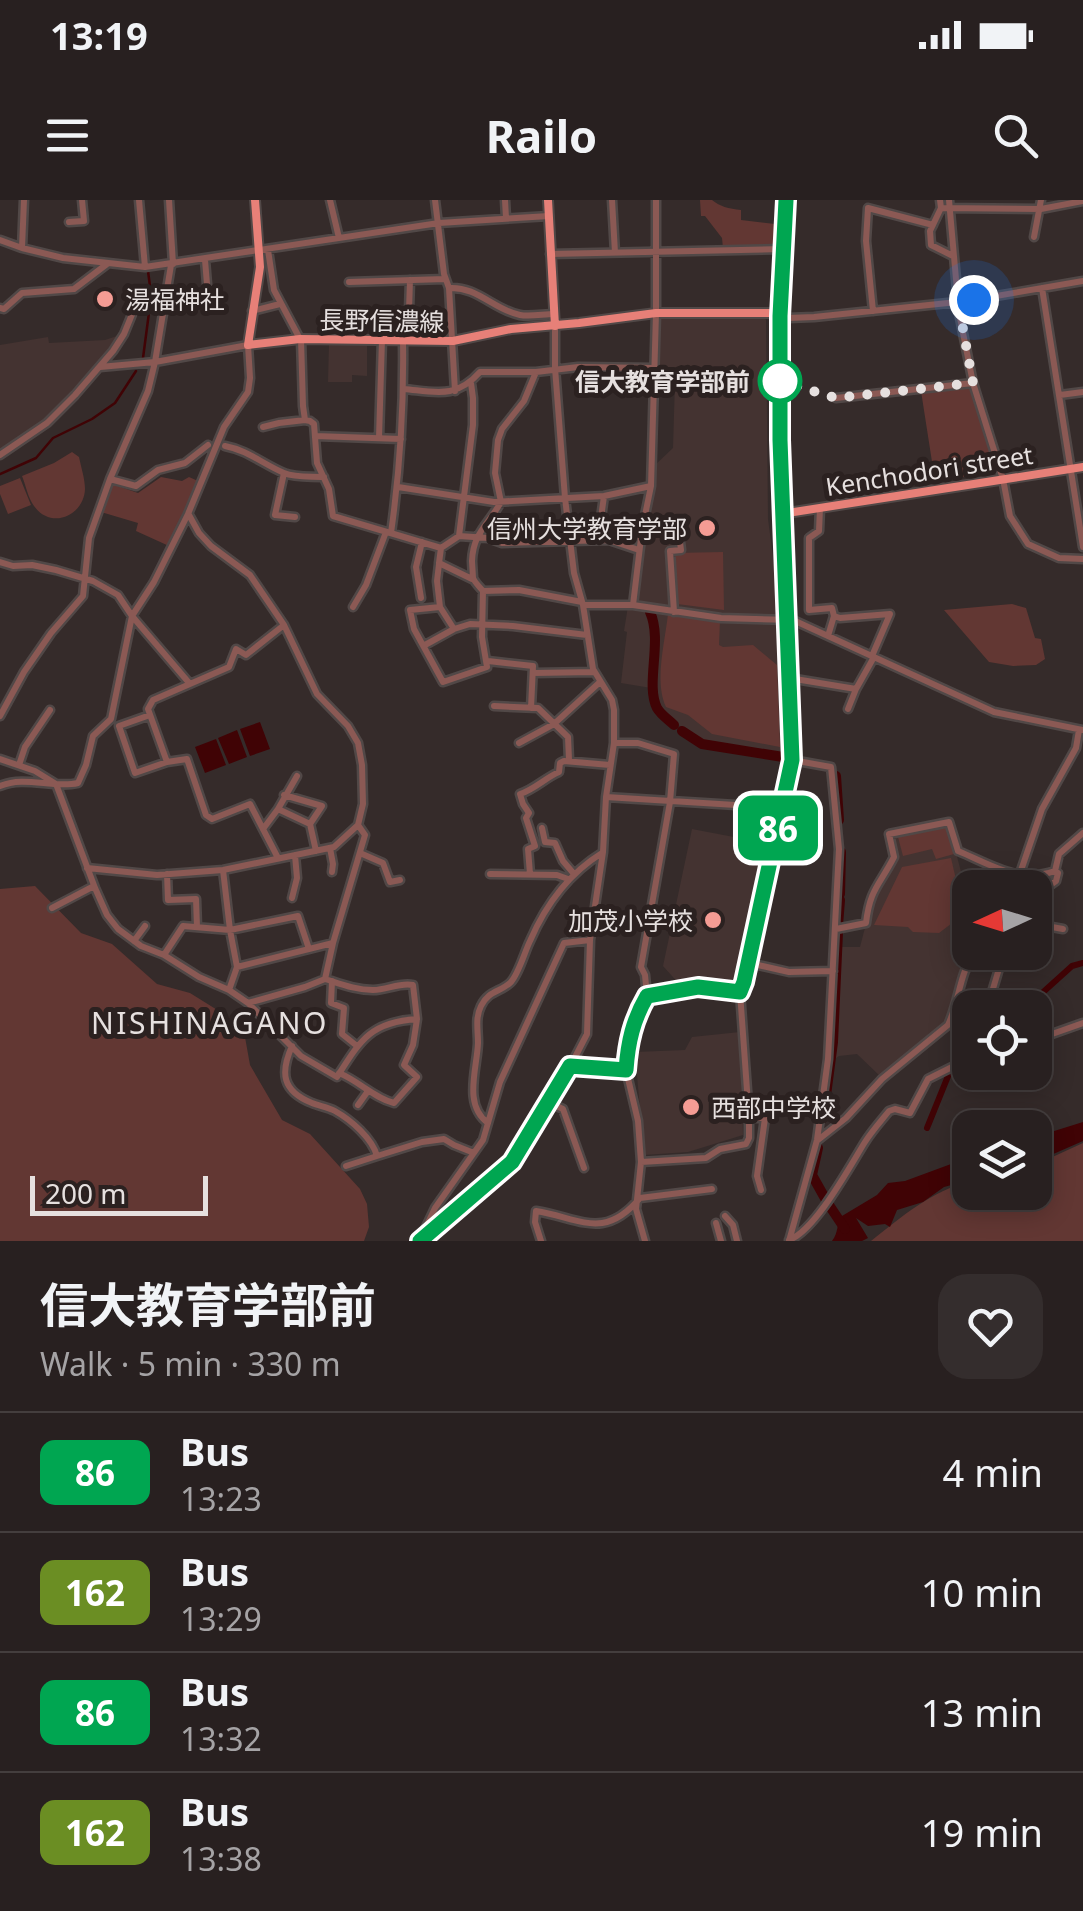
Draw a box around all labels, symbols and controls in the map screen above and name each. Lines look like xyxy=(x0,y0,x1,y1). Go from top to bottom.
text: 13:19 xyxy=(50,9,148,61)
text: Railo xyxy=(486,105,597,166)
icon: menu xyxy=(40,108,95,163)
icon: search xyxy=(988,108,1043,163)
your location xyxy=(949,275,999,325)
place label: 湯福神社 xyxy=(125,282,225,316)
marker: 湯福神社 xyxy=(94,288,116,310)
street label: 長野信濃線 xyxy=(319,302,445,338)
marker: 信大教育学部前 xyxy=(759,360,801,402)
place label: 信大教育学部前 xyxy=(575,364,750,398)
street label: Kenchodori street xyxy=(823,437,1035,503)
place label: 信州大学教育学部 xyxy=(487,511,687,545)
marker: 信州大学教育学部 xyxy=(696,517,718,539)
line badge: 86 xyxy=(733,796,823,860)
text: 86 xyxy=(758,805,798,852)
north arrow xyxy=(952,870,1052,970)
map controls xyxy=(952,870,1052,1210)
place label: 加茂小学校 xyxy=(568,903,693,937)
marker: 加茂小学校 xyxy=(702,909,724,931)
button: locate xyxy=(952,990,1052,1090)
district label: NISHINAGANO xyxy=(91,1002,329,1043)
place label: 西部中学校 xyxy=(711,1090,836,1124)
marker: 西部中学校 xyxy=(680,1096,702,1118)
button: layers xyxy=(952,1110,1052,1210)
scale bar xyxy=(30,1171,208,1216)
text: 200 m xyxy=(45,1174,127,1212)
text: 信大教育学部前 xyxy=(40,1272,376,1337)
button: heart xyxy=(938,1274,1043,1379)
text: Walk · 5 min · 330 m xyxy=(40,1342,341,1385)
text: Bus xyxy=(180,1425,249,1477)
text: 4 min xyxy=(943,1446,1043,1498)
text: 86 xyxy=(75,1449,115,1496)
text: 13:23 xyxy=(180,1477,262,1520)
text: Bus xyxy=(180,1545,249,1597)
text: 10 min xyxy=(921,1566,1043,1618)
text: 162 xyxy=(65,1569,125,1616)
text: 13:29 xyxy=(180,1597,262,1640)
text: Bus xyxy=(180,1665,249,1717)
text: 13 min xyxy=(921,1686,1043,1738)
text: 86 xyxy=(75,1689,115,1736)
text: 13:32 xyxy=(180,1717,262,1760)
text: Bus xyxy=(180,1785,249,1837)
text: 19 min xyxy=(921,1806,1043,1858)
text: 162 xyxy=(65,1809,125,1856)
text: 13:38 xyxy=(180,1837,262,1880)

